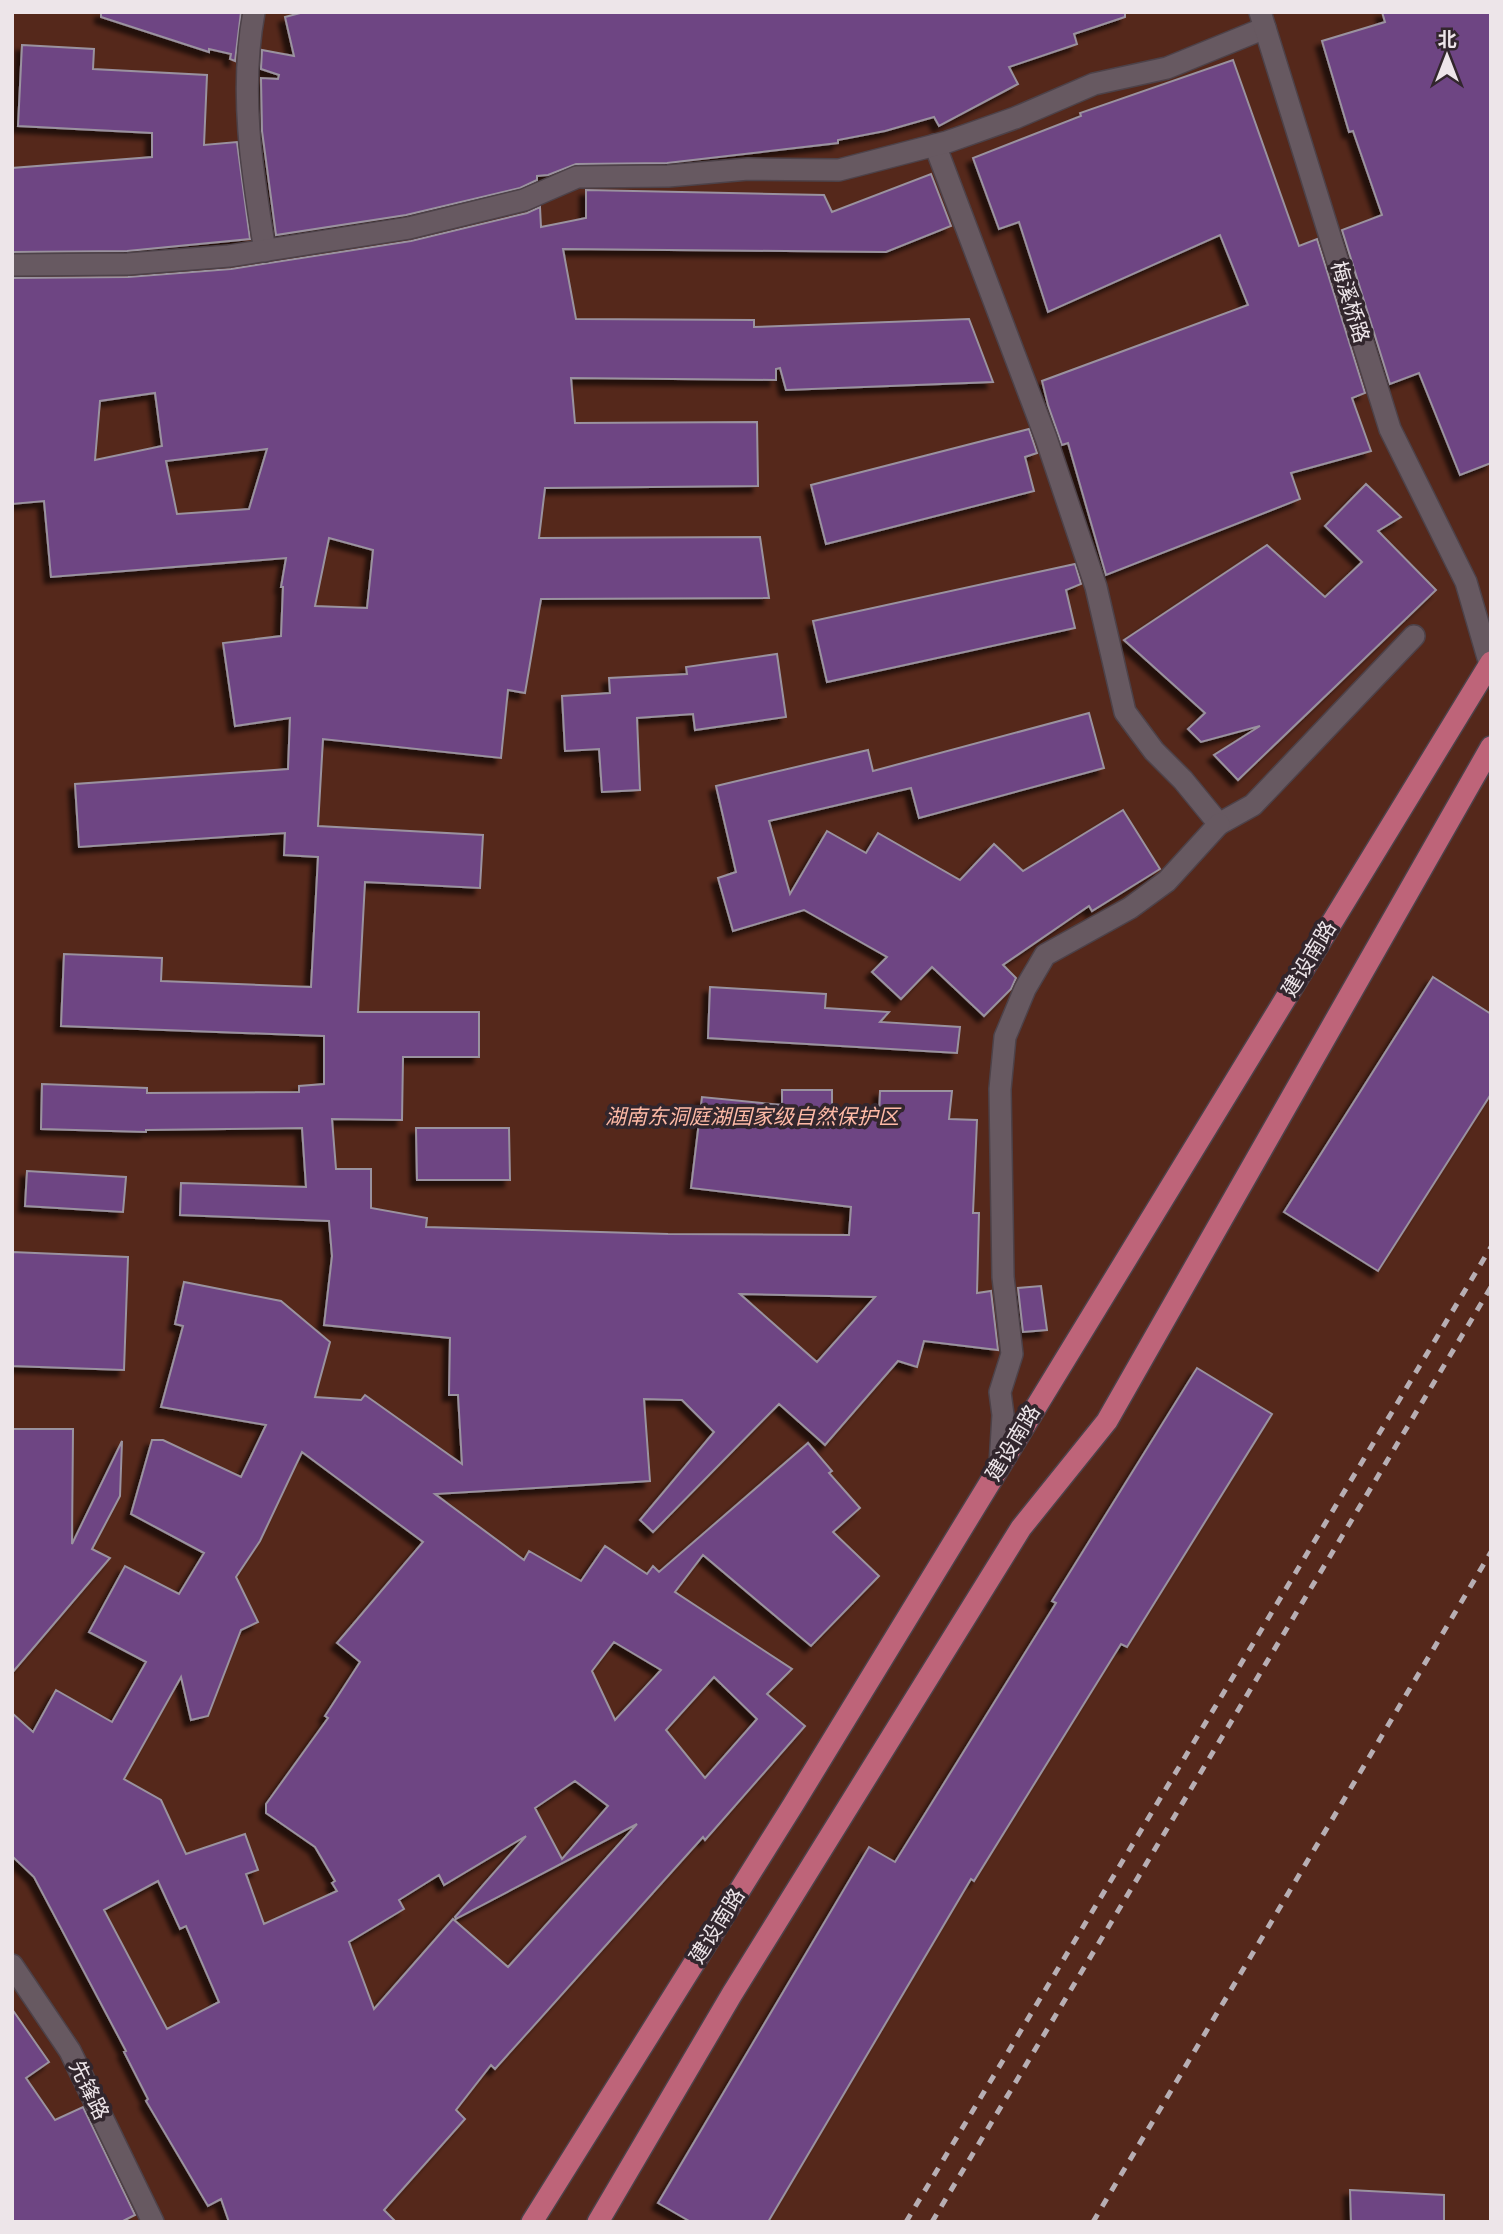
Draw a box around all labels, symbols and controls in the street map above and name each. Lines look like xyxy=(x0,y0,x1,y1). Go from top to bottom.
north arrow xyxy=(1412,21,1482,91)
text: 北 xyxy=(1437,26,1457,51)
street label: 梅溪桥路 xyxy=(1325,257,1377,346)
street label: 建设南路 xyxy=(1275,915,1342,1002)
park label: 湖南东洞庭湖国家级自然保护区 xyxy=(605,1102,902,1130)
street label: 建设南路 xyxy=(979,1399,1046,1486)
street label: 建设南路 xyxy=(682,1882,750,1969)
street label: 先锋路 xyxy=(64,2055,116,2124)

